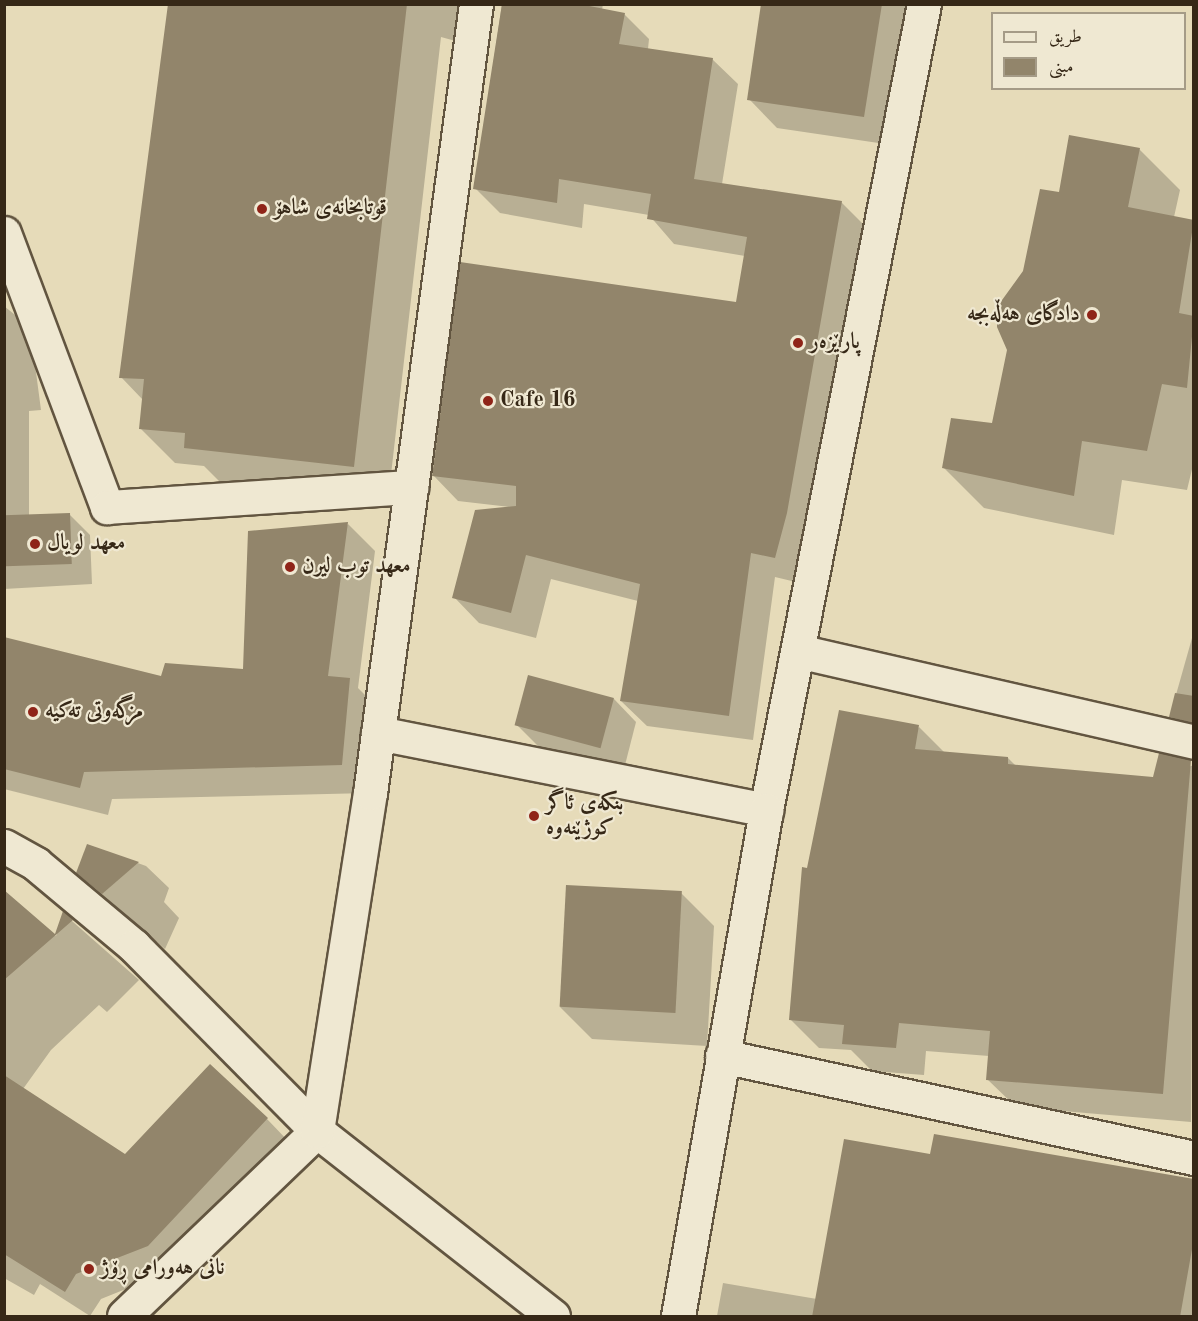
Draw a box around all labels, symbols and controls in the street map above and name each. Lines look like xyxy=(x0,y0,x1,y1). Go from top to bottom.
legend xyxy=(991,12,1186,90)
text: طريق xyxy=(1049,28,1082,46)
text: مبنى xyxy=(1049,58,1074,76)
place label: قوتابخانەی شاهۆ xyxy=(274,196,387,222)
marker: قوتابخانەی شاهۆ xyxy=(255,202,269,216)
place label: دادگای هەڵەبجە xyxy=(967,302,1080,328)
marker: دادگای هەڵەبجە xyxy=(1085,308,1099,322)
place label: پارێزەر xyxy=(810,330,860,356)
marker: پارێزەر xyxy=(791,336,805,350)
place label: Cafe 16 xyxy=(500,388,575,414)
marker: Cafe 16 xyxy=(481,394,495,408)
place label: معهد لويال xyxy=(47,531,125,557)
marker: معهد لويال xyxy=(28,537,42,551)
place label: معهد توب ليرن xyxy=(302,554,411,580)
marker: معهد توب ليرن xyxy=(283,560,297,574)
place label: مزگەوتی تەکیە xyxy=(45,699,143,725)
marker: مزگەوتی تەکیە xyxy=(26,705,40,719)
place label: بنکەی ئاگر کوژێنەوە xyxy=(546,790,623,842)
marker: بنکەی ئاگر کوژێنەوە xyxy=(527,809,541,823)
place label: نانی هەورامی ڕۆژ xyxy=(101,1256,225,1282)
marker: نانی هەورامی ڕۆژ xyxy=(82,1262,96,1276)

